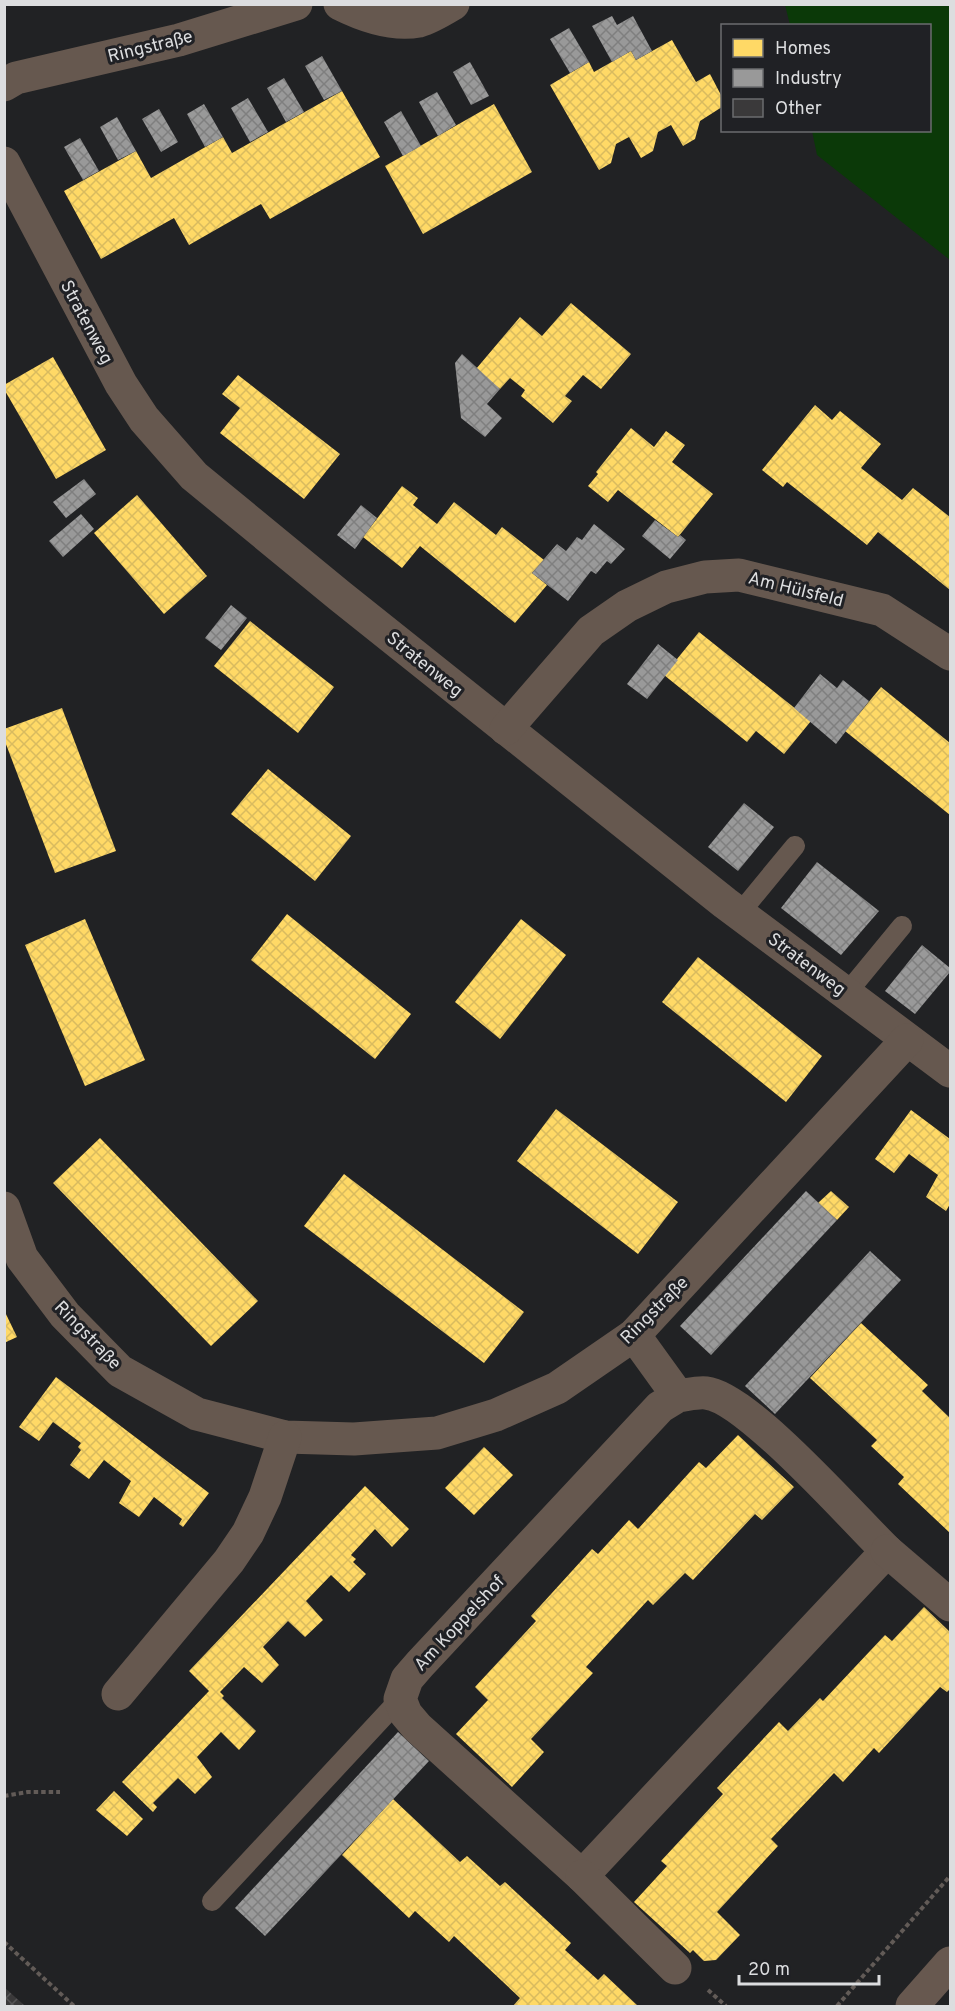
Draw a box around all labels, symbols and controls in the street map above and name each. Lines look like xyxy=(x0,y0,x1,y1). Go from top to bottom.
legend xyxy=(721,24,931,132)
street label: Ringstraße xyxy=(105,26,195,69)
text: Homes xyxy=(775,38,831,61)
text: Industry xyxy=(775,68,842,91)
text: Other xyxy=(775,98,822,121)
street label: Stratenweg xyxy=(54,277,117,369)
street label: Am Hülsfeld xyxy=(746,568,846,613)
street label: Stratenweg xyxy=(381,627,467,703)
street label: Stratenweg xyxy=(763,928,850,1002)
street label: Ringstraße xyxy=(616,1272,694,1350)
street label: Ringstraße xyxy=(48,1297,125,1375)
street label: Am Koppelshof xyxy=(410,1571,510,1677)
scale bar xyxy=(739,1948,878,1986)
text: 20 m xyxy=(748,1959,790,1982)

